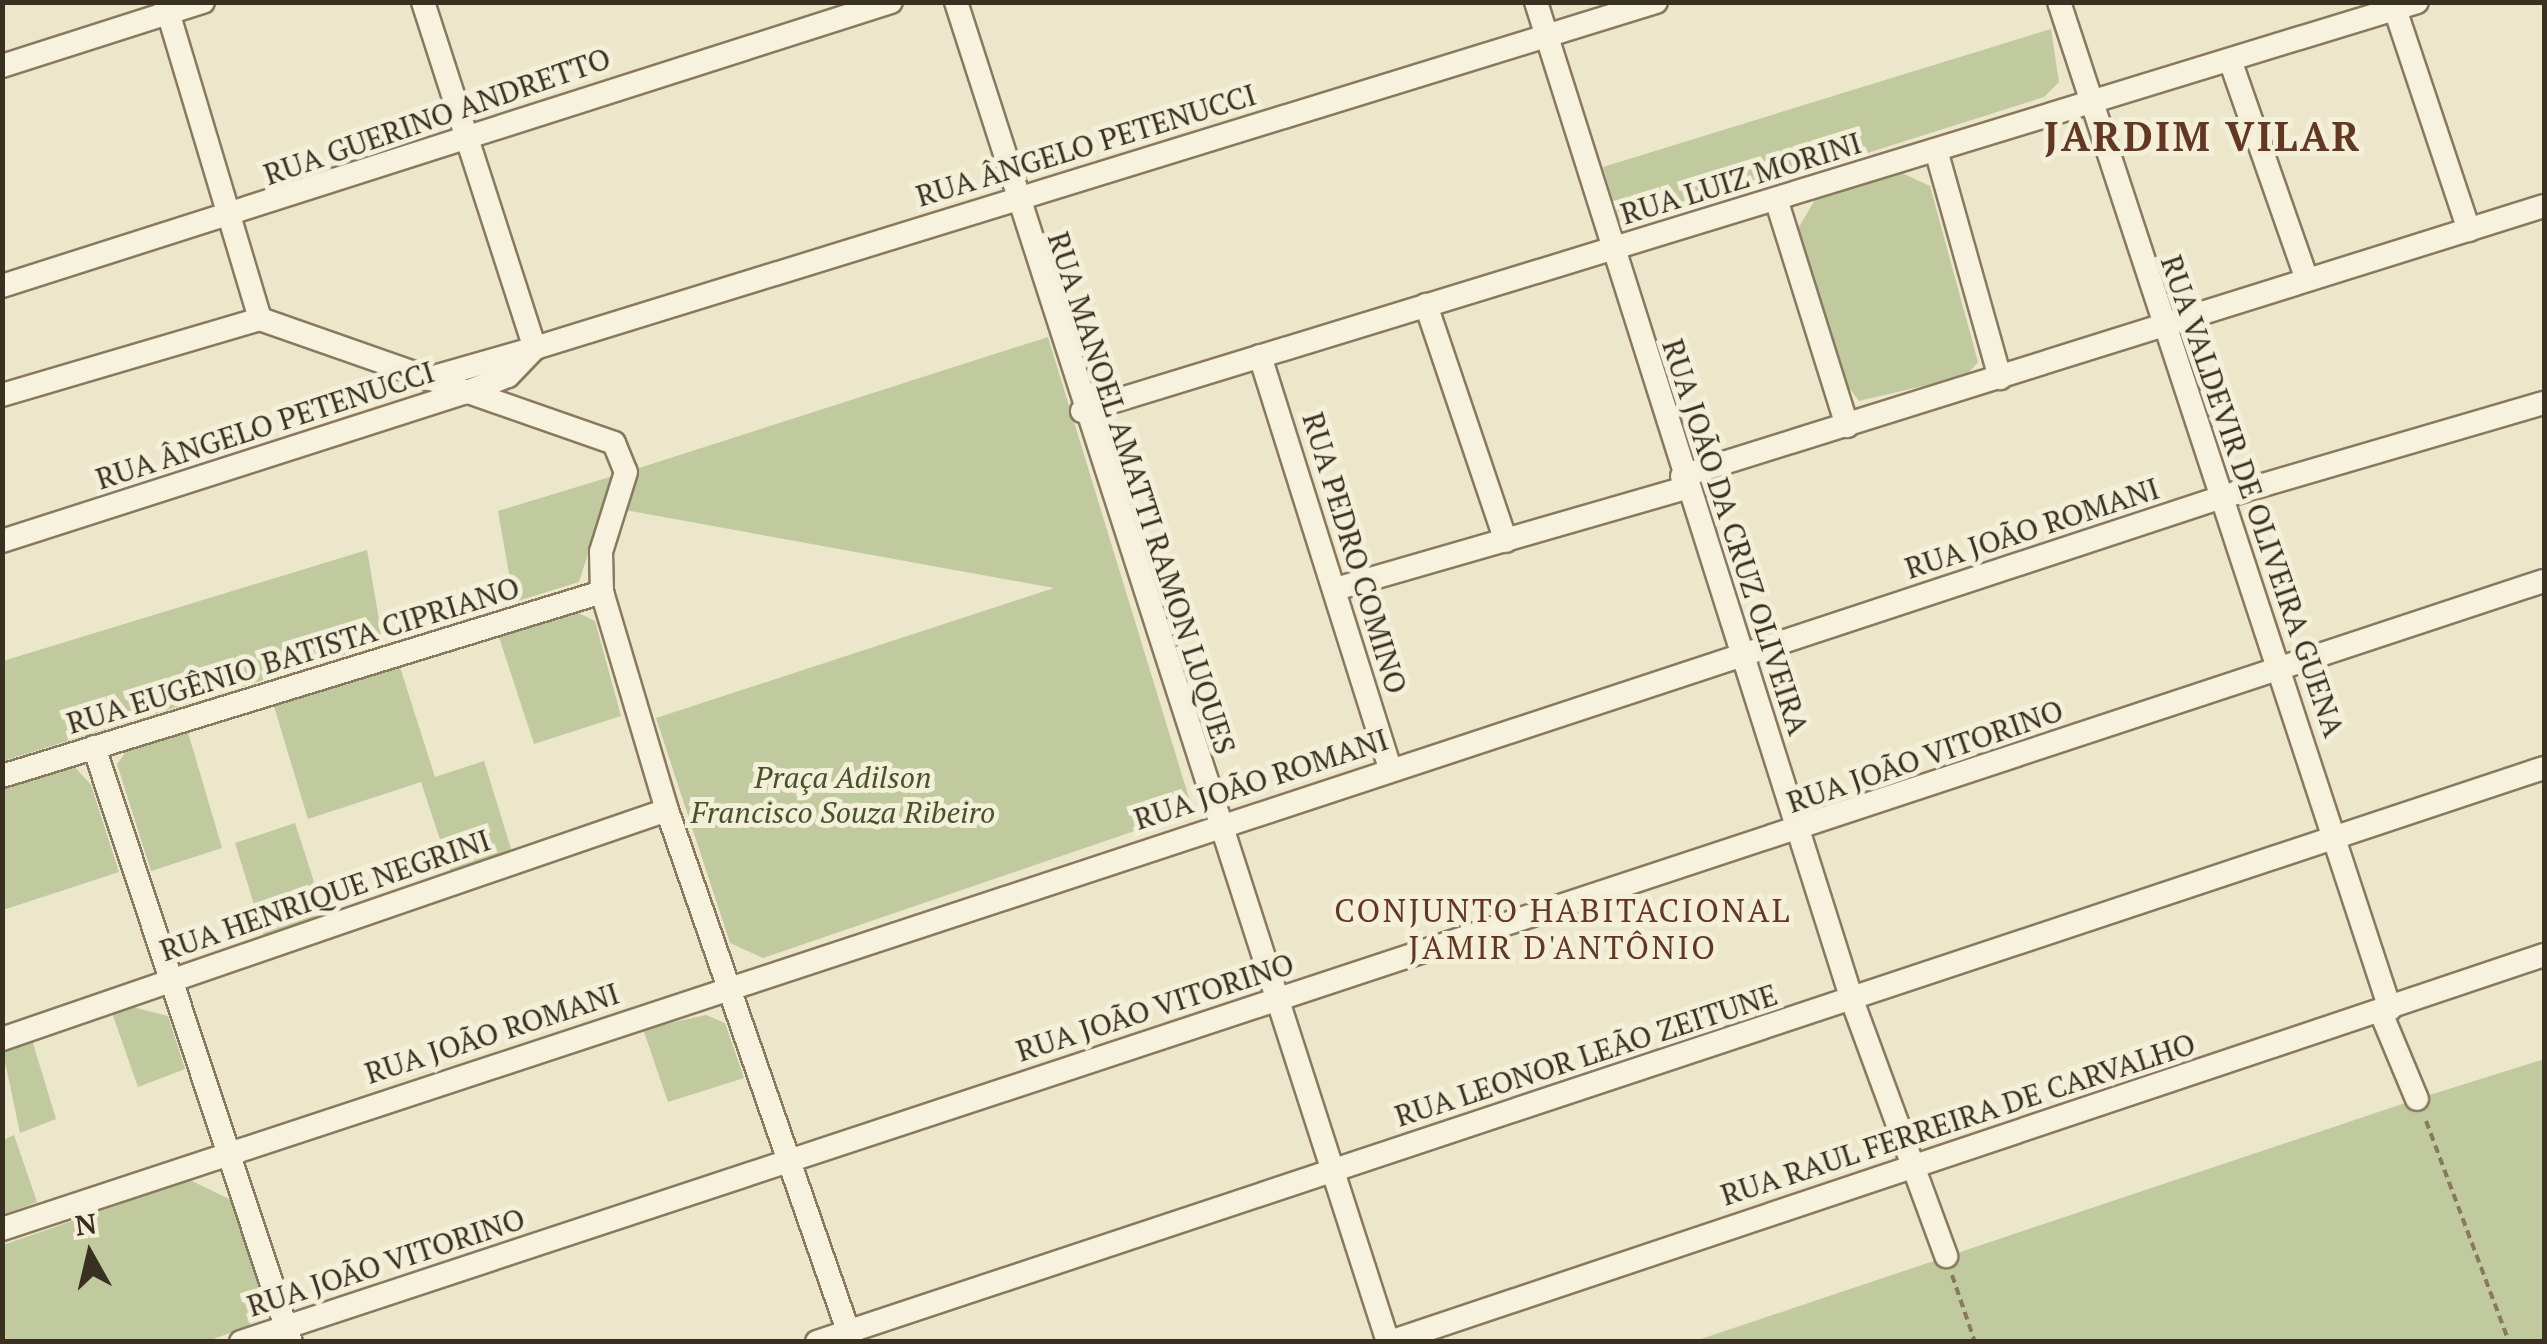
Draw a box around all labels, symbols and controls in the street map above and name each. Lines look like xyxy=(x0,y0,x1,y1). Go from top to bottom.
street label: RUA GUERINO ANDRETTO xyxy=(258,40,616,192)
street label: RUA ÂNGELO PETENUCCI xyxy=(911,76,1261,214)
district label: JARDIM VILAR xyxy=(2044,112,2362,160)
street label: RUA LUIZ MORINI xyxy=(1616,124,1866,232)
street label: RUA MANOEL AMATTI RAMON LUQUES xyxy=(1040,227,1244,759)
street label: RUA VALDEVIR DE OLIVEIRA GUENA xyxy=(2153,250,2353,742)
street label: RUA JOÃO DA CRUZ OLIVEIRA xyxy=(1655,334,1817,740)
street label: RUA ÂNGELO PETENUCCI xyxy=(91,353,439,497)
street label: RUA PEDRO COMINO xyxy=(1295,408,1415,698)
street label: RUA JOÃO ROMANI xyxy=(1900,470,2164,586)
street label: RUA EUGÊNIO BATISTA CIPRIANO xyxy=(62,569,524,741)
street label: RUA JOÃO VITORINO xyxy=(1781,692,2069,820)
street label: RUA JOÃO ROMANI xyxy=(1129,721,1393,837)
park label: Praça Adilson Francisco Souza Ribeiro xyxy=(691,759,995,830)
street label: RUA HENRIQUE NEGRINI xyxy=(155,821,495,969)
district label: CONJUNTO HABITACIONAL JAMIR D'ANTÔNIO xyxy=(1334,892,1792,967)
street label: RUA JOÃO VITORINO xyxy=(1011,945,1299,1069)
street label: RUA JOÃO ROMANI xyxy=(360,975,624,1091)
street label: RUA LEONOR LEÃO ZEITUNE xyxy=(1390,976,1782,1134)
street label: RUA RAUL FERREIRA DE CARVALHO xyxy=(1716,1025,2200,1213)
street label: RUA JOÃO VITORINO xyxy=(242,1200,530,1324)
north arrow xyxy=(40,1204,140,1304)
text: N xyxy=(73,1204,99,1244)

